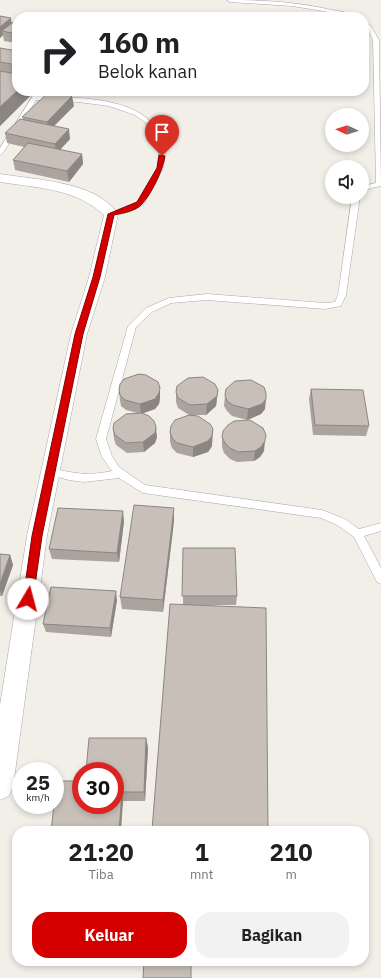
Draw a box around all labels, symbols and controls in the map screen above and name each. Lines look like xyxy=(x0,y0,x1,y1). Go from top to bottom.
text: 160 m xyxy=(98,24,180,61)
icon: right xyxy=(32,28,84,80)
text: Belok kanan xyxy=(98,60,197,83)
north arrow xyxy=(325,108,369,152)
map controls xyxy=(325,108,369,204)
pin xyxy=(145,115,179,156)
icon: arrive xyxy=(151,121,173,143)
button: sound xyxy=(325,160,369,204)
position arrow xyxy=(7,578,49,620)
speed limit sign: 30 xyxy=(72,762,124,814)
text: 25 xyxy=(26,769,50,796)
text: km/h xyxy=(26,791,50,804)
text: 21:20 xyxy=(68,836,134,868)
text: 1 xyxy=(194,836,209,868)
text: 210 xyxy=(270,836,313,868)
text: Tiba xyxy=(88,866,114,883)
text: mnt xyxy=(190,866,213,883)
text: m xyxy=(285,866,297,883)
button: Keluar xyxy=(32,912,187,958)
button: Bagikan xyxy=(195,912,349,958)

